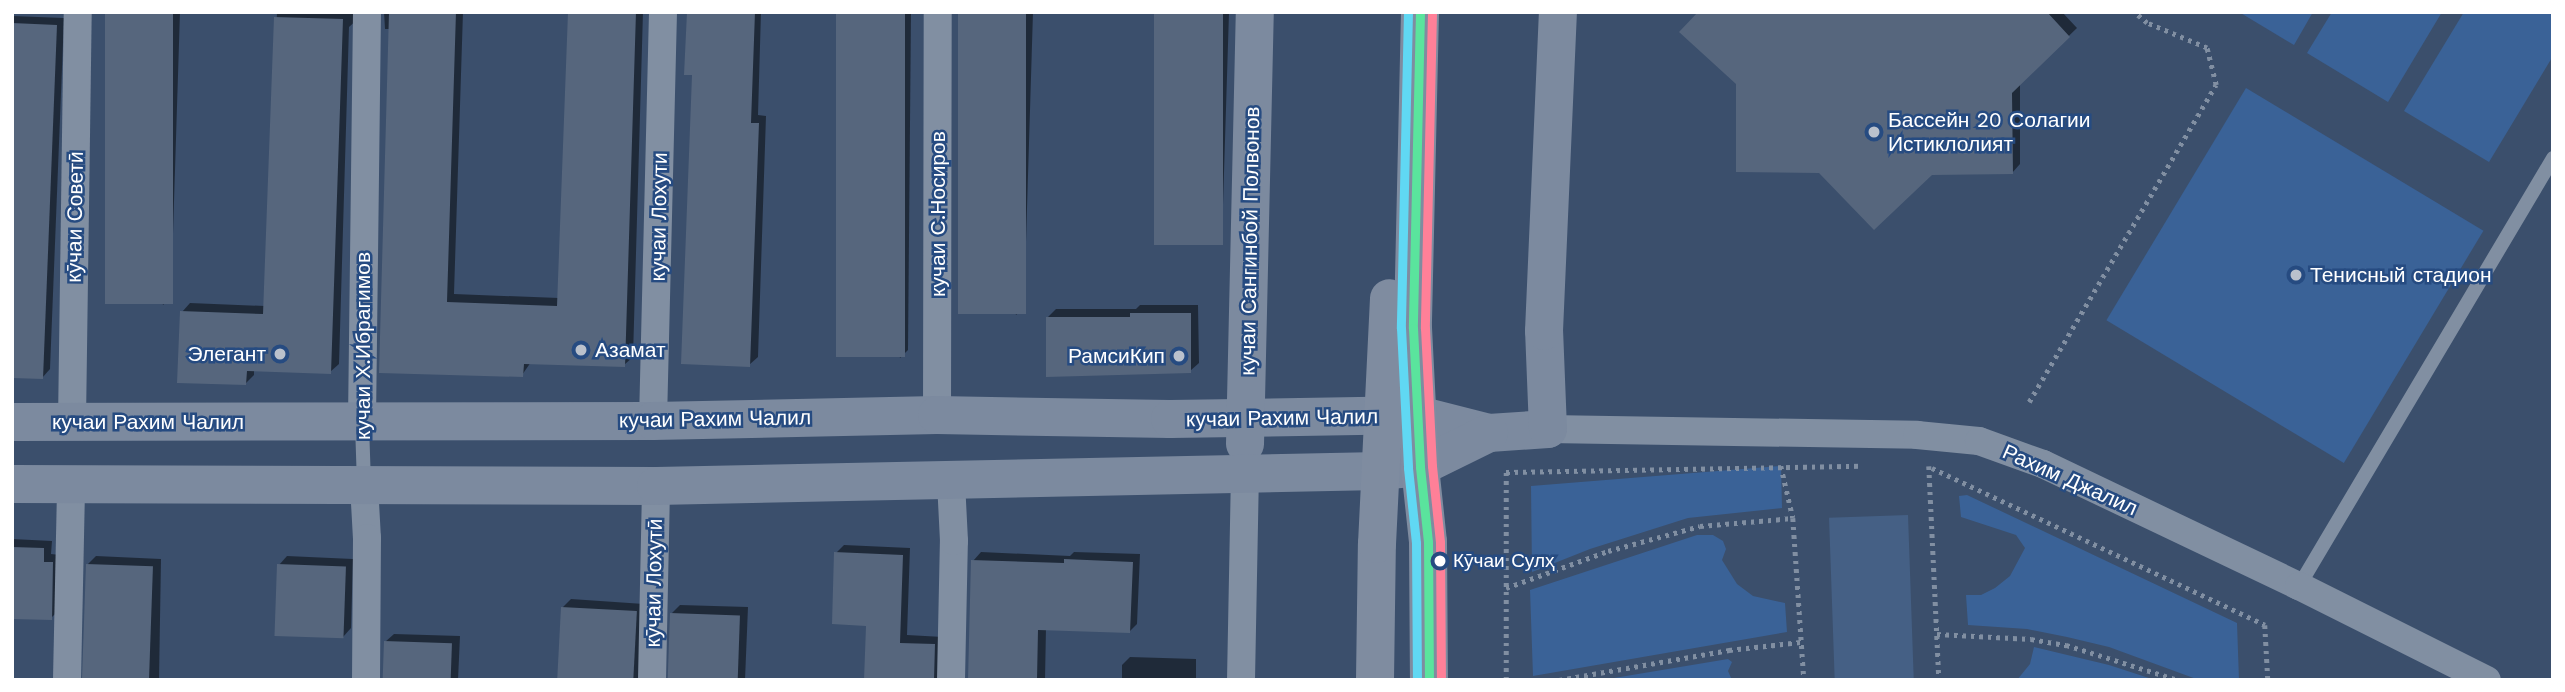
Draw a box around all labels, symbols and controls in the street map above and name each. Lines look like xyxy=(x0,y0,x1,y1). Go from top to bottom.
street label: кучаи Сангинбой Полвонов xyxy=(1235,106,1265,376)
place label: Бассейн 20 Солагии Истиклолият xyxy=(1888,107,2091,157)
marker: Бассейн 20 Солагии Истиклолият xyxy=(1866,124,1882,140)
street label: кучаи С.Носиров xyxy=(925,131,951,297)
street label: кӯчаи Советӣ xyxy=(61,151,89,283)
street label: кучаи Лохути xyxy=(645,152,673,282)
street label: кучаи Х.Ибрагимов xyxy=(350,252,376,440)
place label: Тенисный стадион xyxy=(2310,262,2492,288)
marker: Тенисный стадион xyxy=(2288,267,2304,283)
place label: Азамат xyxy=(595,337,666,363)
place label: Элегант xyxy=(188,341,266,367)
marker: Азамат xyxy=(573,342,589,358)
place label: РамсиКип xyxy=(1068,343,1165,369)
marker: Элегант xyxy=(272,346,288,362)
marker: РамсиКип xyxy=(1171,348,1187,364)
street label: кучаи Рахим Чалил xyxy=(1186,404,1378,432)
street label: кучаи Рахим Чалил xyxy=(619,405,811,433)
street label: кучаи Рахим Чалил xyxy=(52,409,244,435)
street label: Рахим Джалил xyxy=(1999,439,2141,521)
street label: кӯчаи Лохутӣ xyxy=(640,518,668,648)
place label: Кӯчаи Сулҳ xyxy=(1453,550,1555,572)
marker: Кӯчаи Сулҳ xyxy=(1433,554,1447,568)

